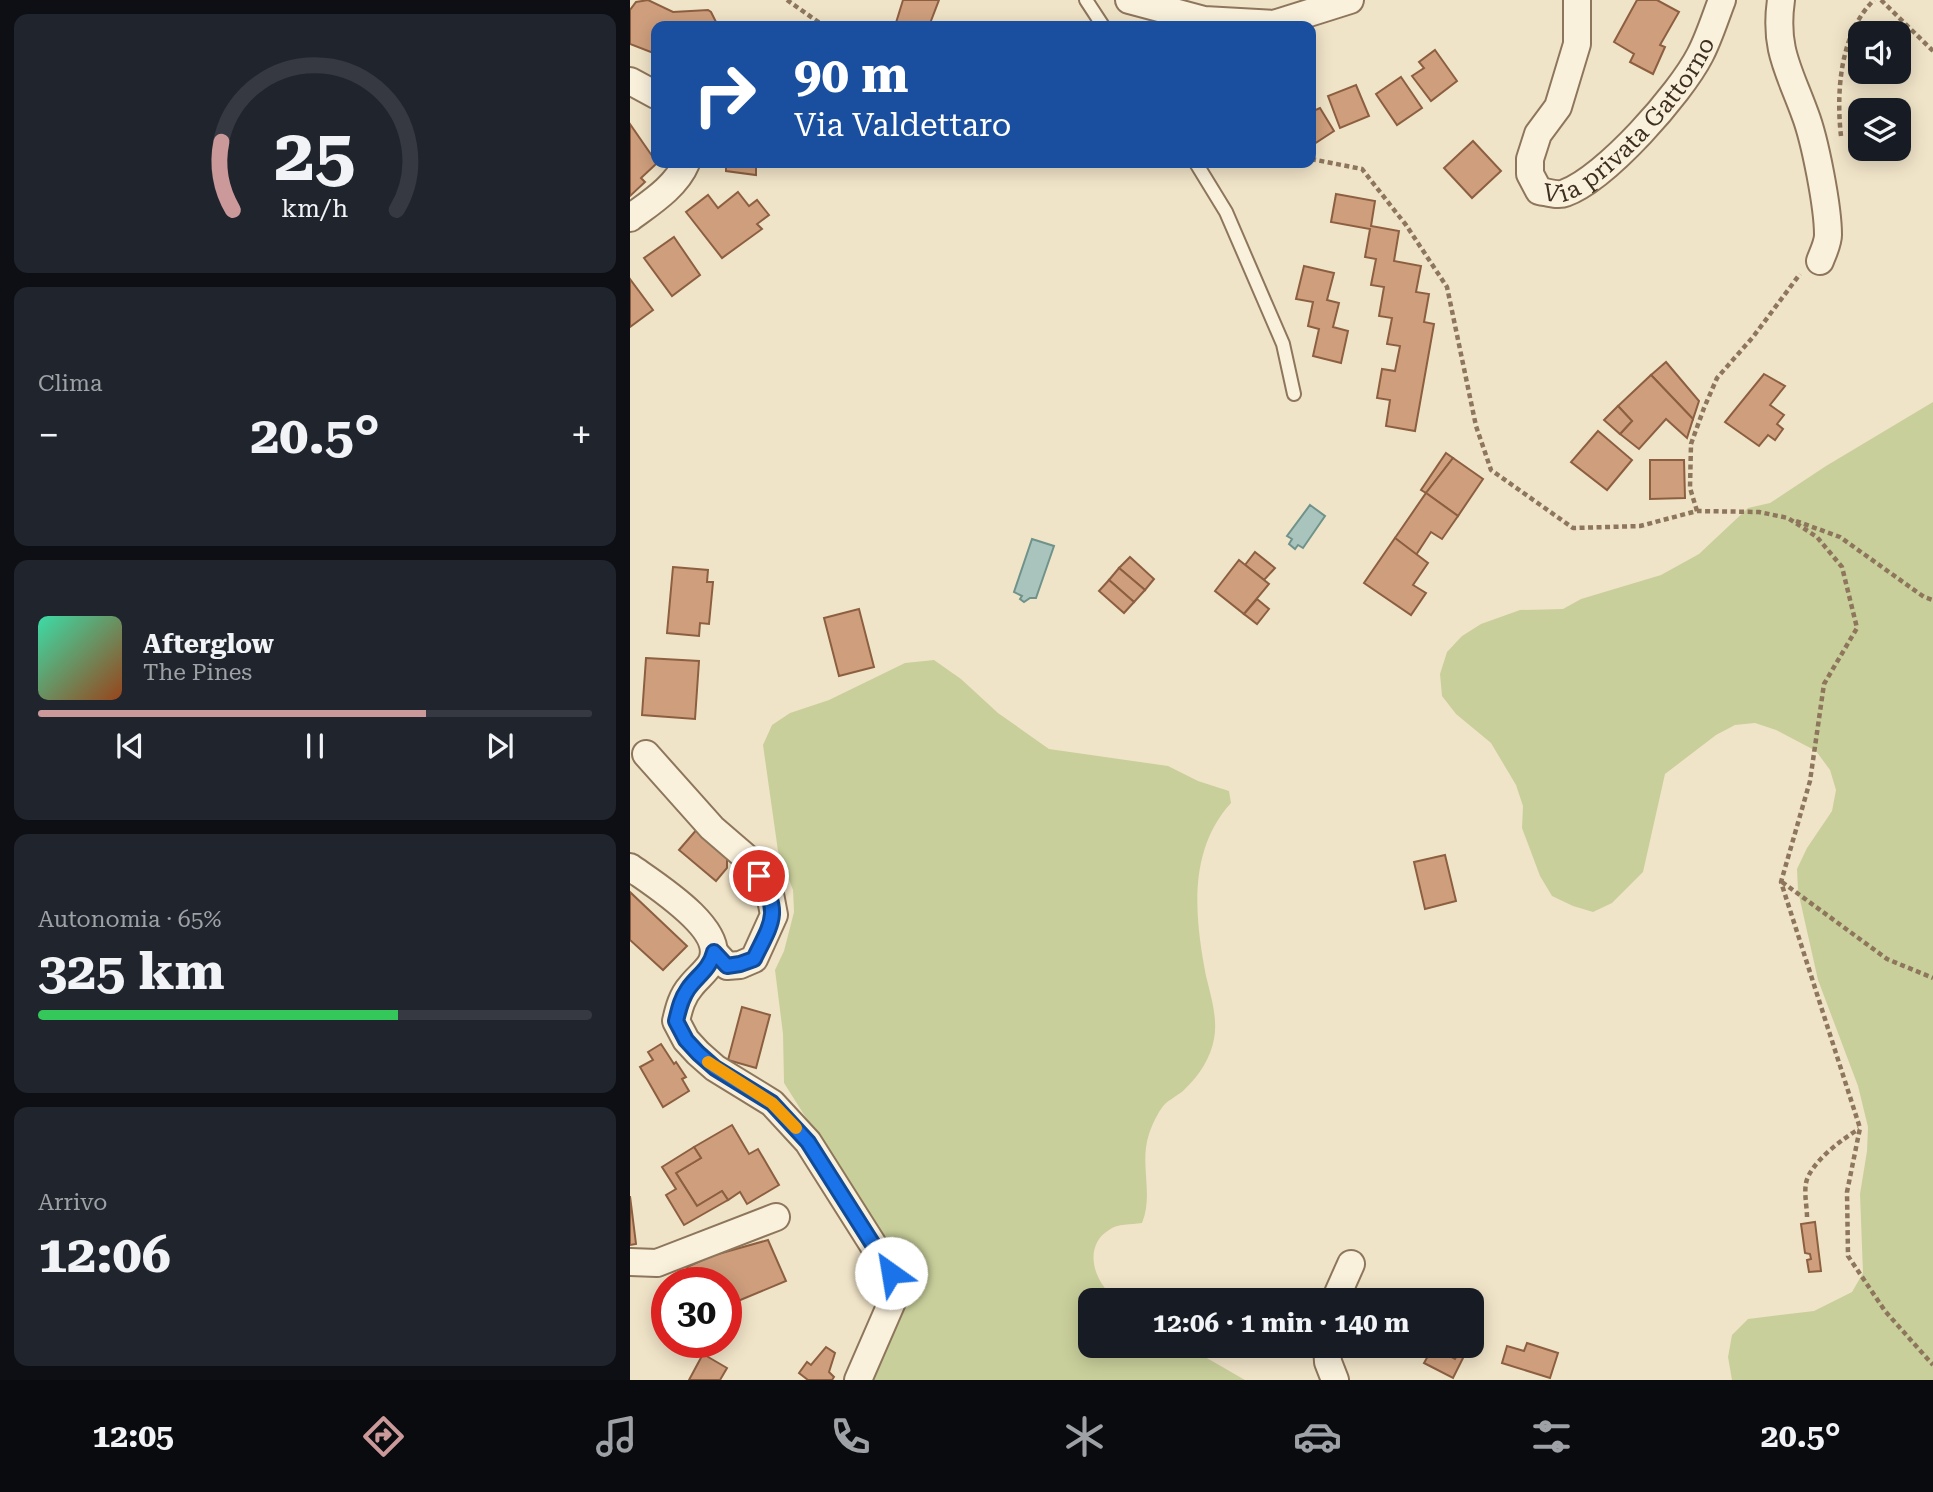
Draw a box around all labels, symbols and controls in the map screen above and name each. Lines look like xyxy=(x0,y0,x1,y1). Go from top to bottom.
map controls xyxy=(1848,21,1911,161)
button: sound xyxy=(1848,21,1911,84)
street label: Via privata Gattorno xyxy=(1541,33,1720,209)
text: 90 m xyxy=(794,47,909,104)
icon: right xyxy=(679,49,770,140)
button: layers xyxy=(1848,98,1911,161)
text: Via Valdettaro xyxy=(794,106,1011,144)
text: 25 xyxy=(274,113,356,198)
text: km/h xyxy=(282,193,348,222)
text: Clima xyxy=(38,370,102,397)
text: 20.5° xyxy=(250,405,380,466)
text: − xyxy=(38,413,59,457)
text: + xyxy=(571,413,592,457)
text: Afterglow xyxy=(143,629,274,659)
text: The Pines xyxy=(143,659,252,686)
icon: previous xyxy=(111,727,149,765)
icon: pause xyxy=(296,727,334,765)
icon: next xyxy=(481,727,519,765)
pin xyxy=(729,846,789,906)
icon: arrive xyxy=(740,857,778,895)
text: Autonomia · 65% xyxy=(38,906,222,933)
text: 325 km xyxy=(38,941,225,1002)
text: Arrivo xyxy=(38,1189,107,1216)
text: 12:06 xyxy=(38,1224,171,1285)
position arrow xyxy=(854,1236,928,1310)
speed limit sign: 30 xyxy=(651,1267,742,1358)
text: 12:06 · 1 min · 140 m xyxy=(1153,1308,1409,1338)
icon: directions xyxy=(359,1412,408,1461)
icon: music xyxy=(592,1412,641,1461)
icon: phone xyxy=(826,1412,875,1461)
icon: climate xyxy=(1060,1412,1109,1461)
icon: car xyxy=(1293,1412,1342,1461)
icon: filters xyxy=(1527,1412,1576,1461)
text: 12:05 xyxy=(92,1417,174,1455)
text: 20.5° xyxy=(1761,1417,1841,1455)

